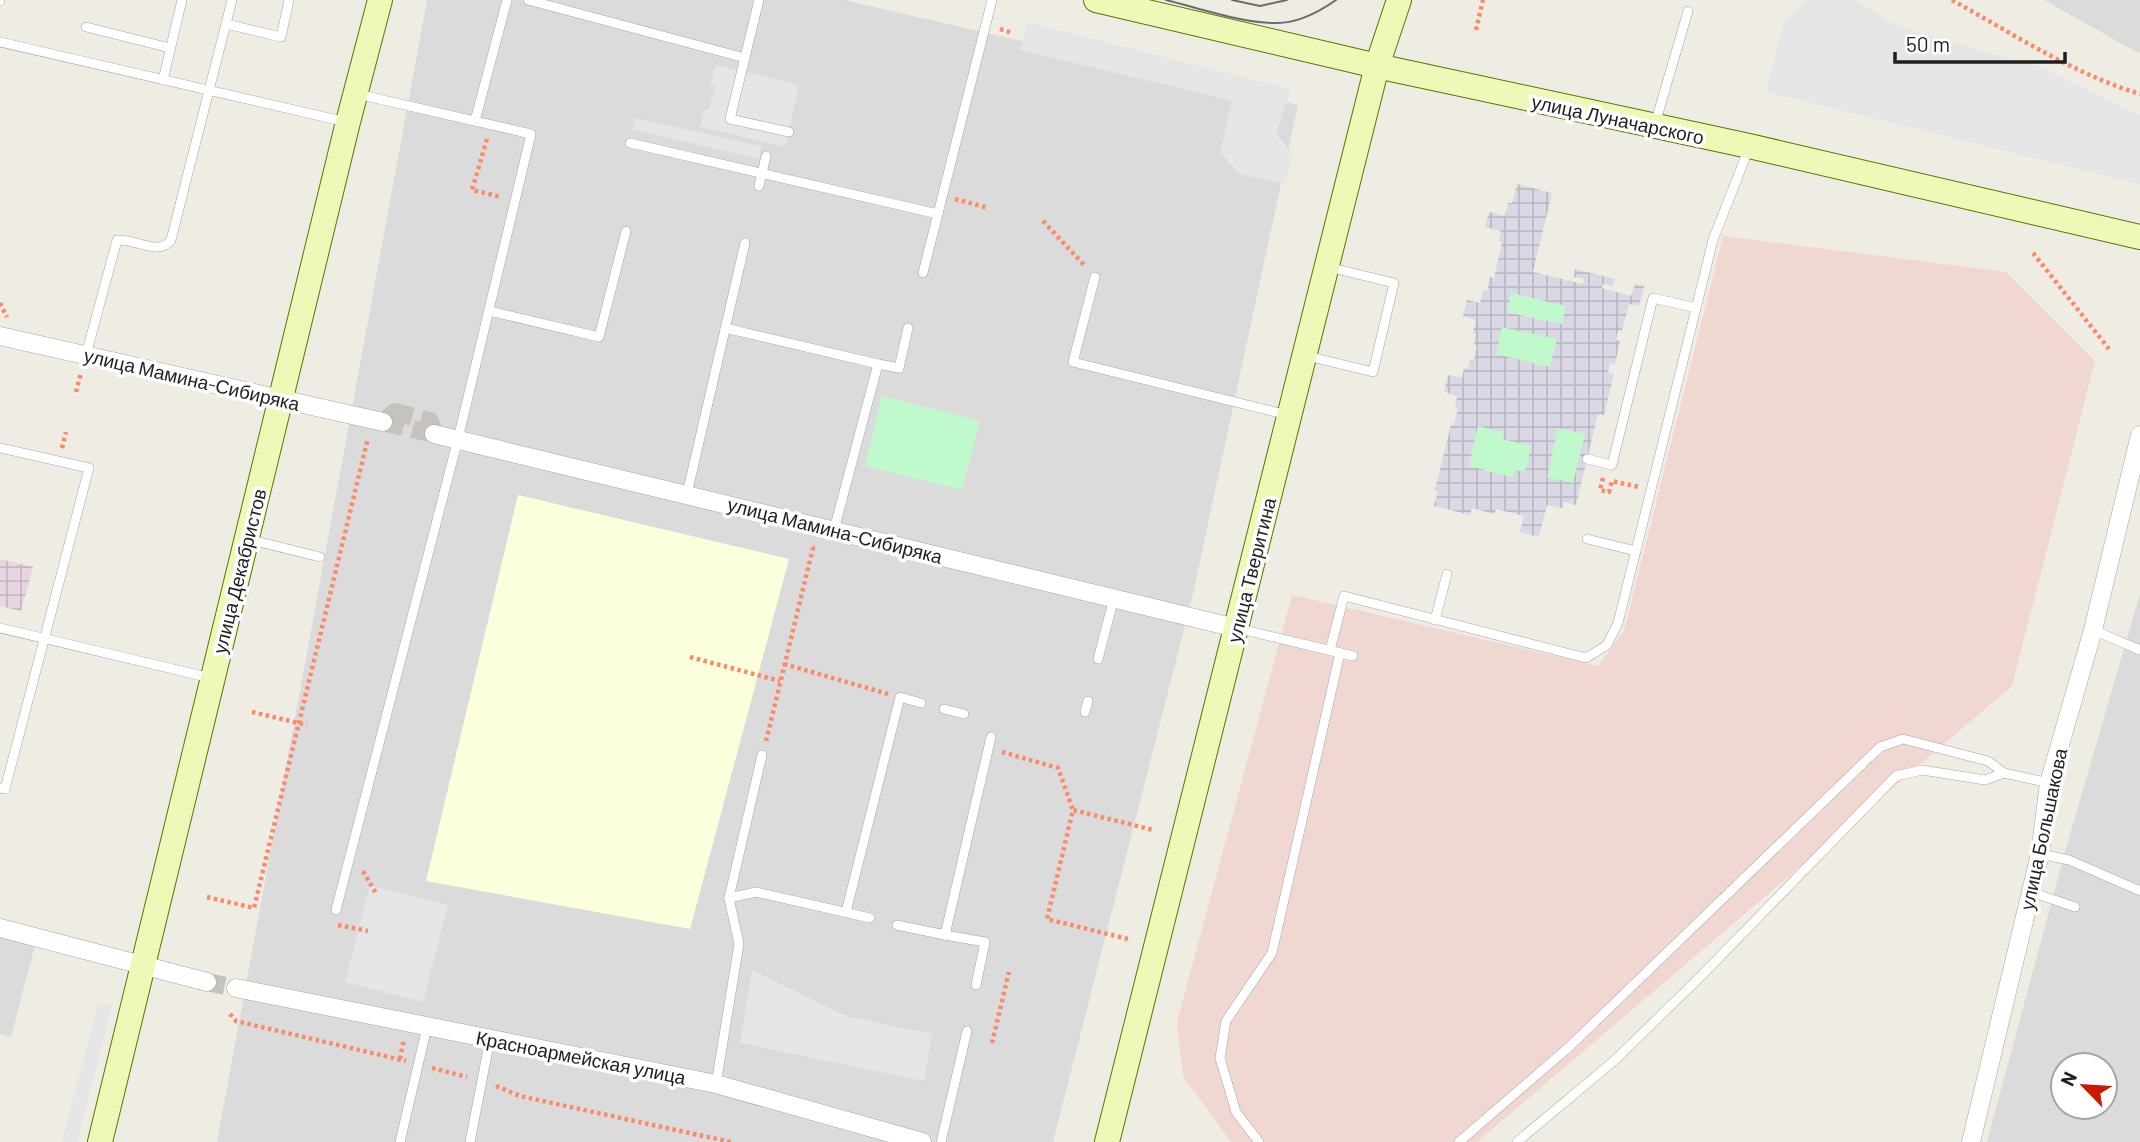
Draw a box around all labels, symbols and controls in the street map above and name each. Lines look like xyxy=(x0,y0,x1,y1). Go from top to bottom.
scale bar xyxy=(1895,21,2065,65)
text: 50 m xyxy=(1906,31,1950,56)
street label: улица Луначарского xyxy=(1530,90,1706,148)
street label: улица Мамина-Сибиряка xyxy=(82,343,302,415)
street label: улица Декабристов xyxy=(207,486,271,656)
street label: улица Мамина-Сибиряка xyxy=(725,492,945,568)
street label: улица Тверитина xyxy=(1222,495,1280,645)
street label: улица Большакова xyxy=(2015,746,2071,912)
street label: Красноармейская улица xyxy=(474,1025,688,1089)
north arrow xyxy=(2049,1051,2119,1121)
text: N xyxy=(2055,1068,2081,1089)

